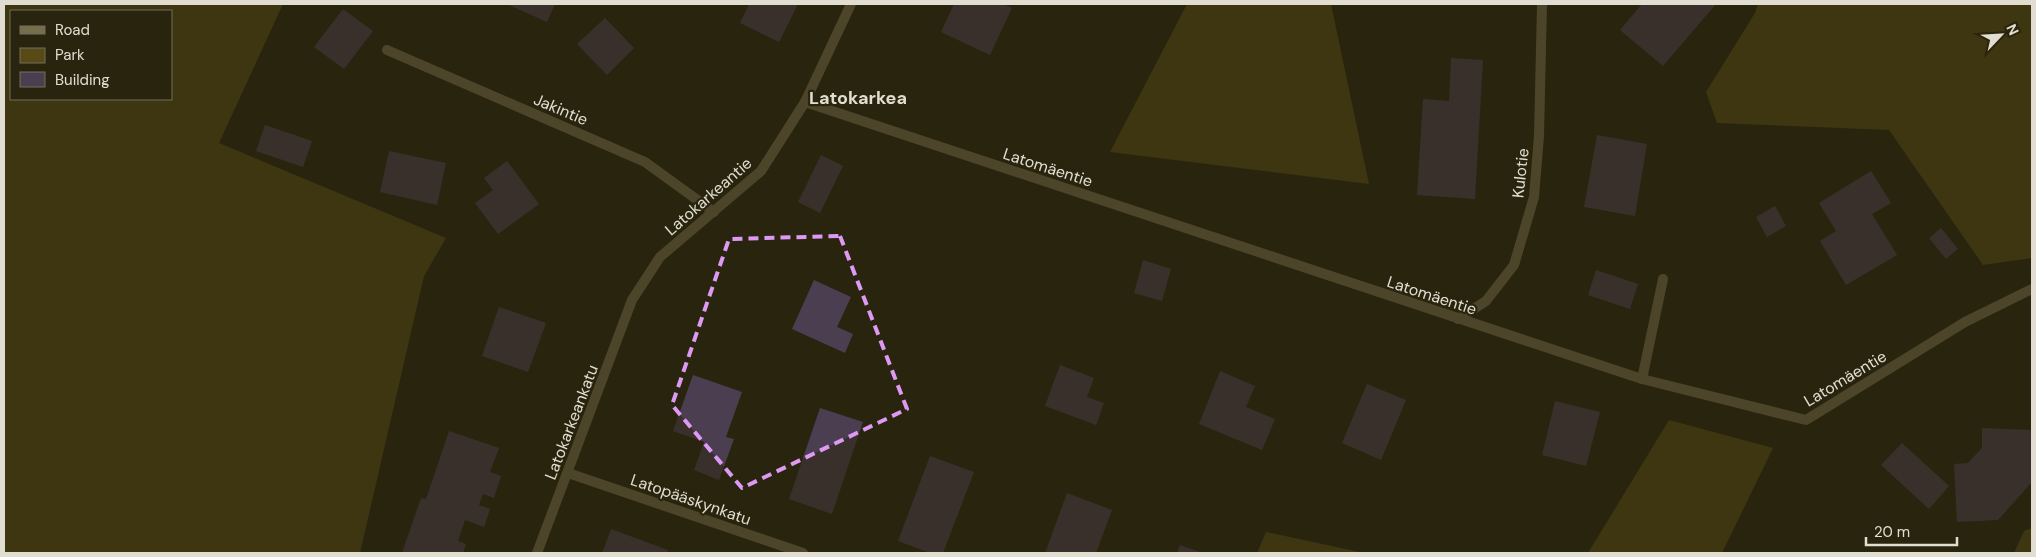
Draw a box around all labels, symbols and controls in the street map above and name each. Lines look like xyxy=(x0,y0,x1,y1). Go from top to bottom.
legend xyxy=(10,10,172,100)
north arrow xyxy=(1976,10,2026,60)
text: Road xyxy=(55,20,90,40)
text: N xyxy=(2002,21,2023,38)
text: Park xyxy=(55,45,85,65)
text: Building xyxy=(55,70,110,90)
district label: Latokarkea xyxy=(809,86,907,110)
street label: Jakintie xyxy=(530,89,591,130)
street label: Latomäentie xyxy=(1000,143,1095,192)
street label: Kulotie xyxy=(1507,147,1534,199)
street label: Latokarkeantie xyxy=(660,153,756,240)
street label: Latomäentie xyxy=(1384,271,1479,320)
street label: Latomäentie xyxy=(1800,346,1890,411)
street label: Latokarkeankatu xyxy=(540,362,603,483)
street label: Latopääskynkatu xyxy=(628,469,754,530)
scale bar xyxy=(1866,514,1957,546)
text: 20 m xyxy=(1874,522,1910,542)

